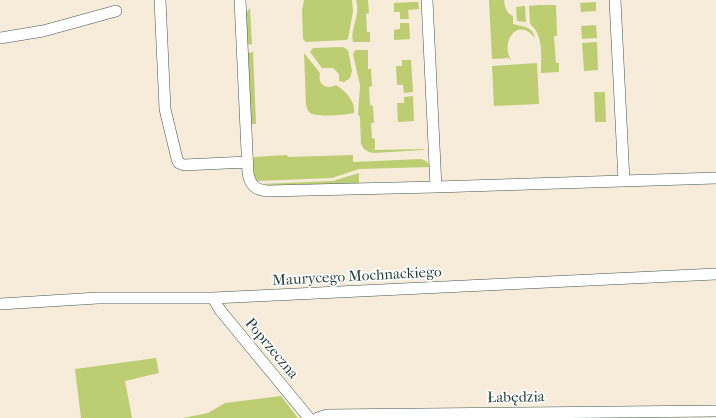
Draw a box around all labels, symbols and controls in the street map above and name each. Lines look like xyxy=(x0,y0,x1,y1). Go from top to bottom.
street label: Maurycego Mochnackiego xyxy=(272,264,442,290)
street label: Poprzeczna xyxy=(240,315,302,383)
street label: Łabędzia xyxy=(487,388,545,408)

